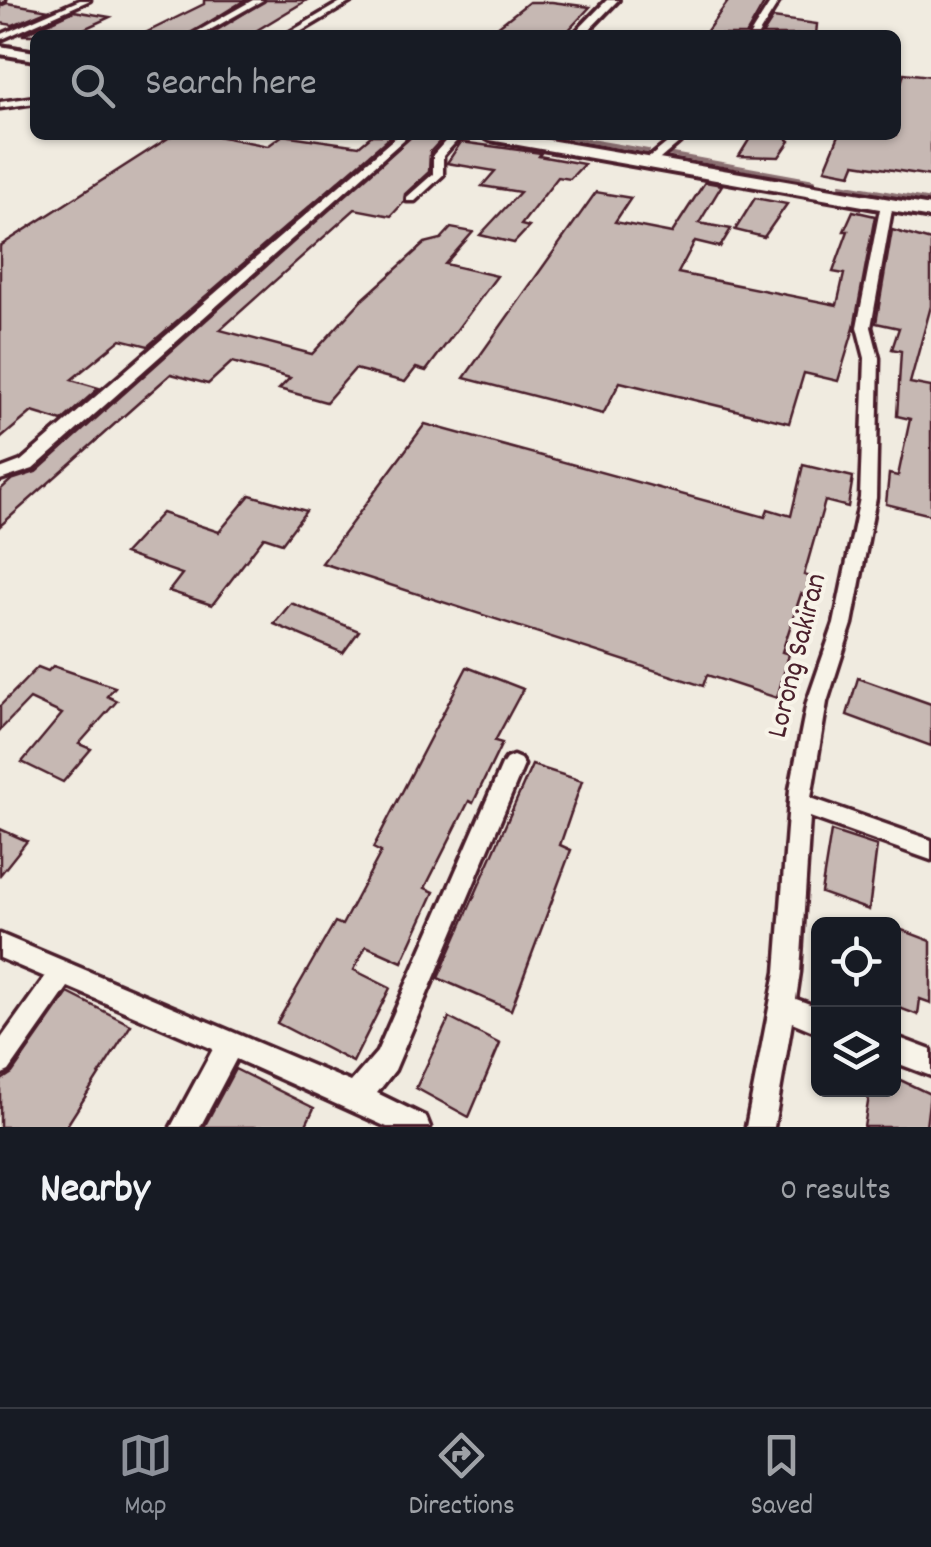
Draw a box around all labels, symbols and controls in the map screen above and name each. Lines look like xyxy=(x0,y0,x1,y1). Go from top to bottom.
search box xyxy=(30,30,901,140)
icon: search xyxy=(65,58,120,113)
text: Search here xyxy=(145,58,317,113)
street label: Lorong Sakiran xyxy=(758,569,840,743)
map controls xyxy=(811,917,901,1097)
button: locate xyxy=(811,917,901,1007)
button: layers xyxy=(811,1007,901,1097)
text: Nearby xyxy=(40,1162,150,1222)
text: 0 results xyxy=(780,1169,891,1215)
tab: Map xyxy=(118,1428,173,1528)
tab: Directions xyxy=(409,1428,515,1528)
tab: Saved xyxy=(751,1428,813,1528)

